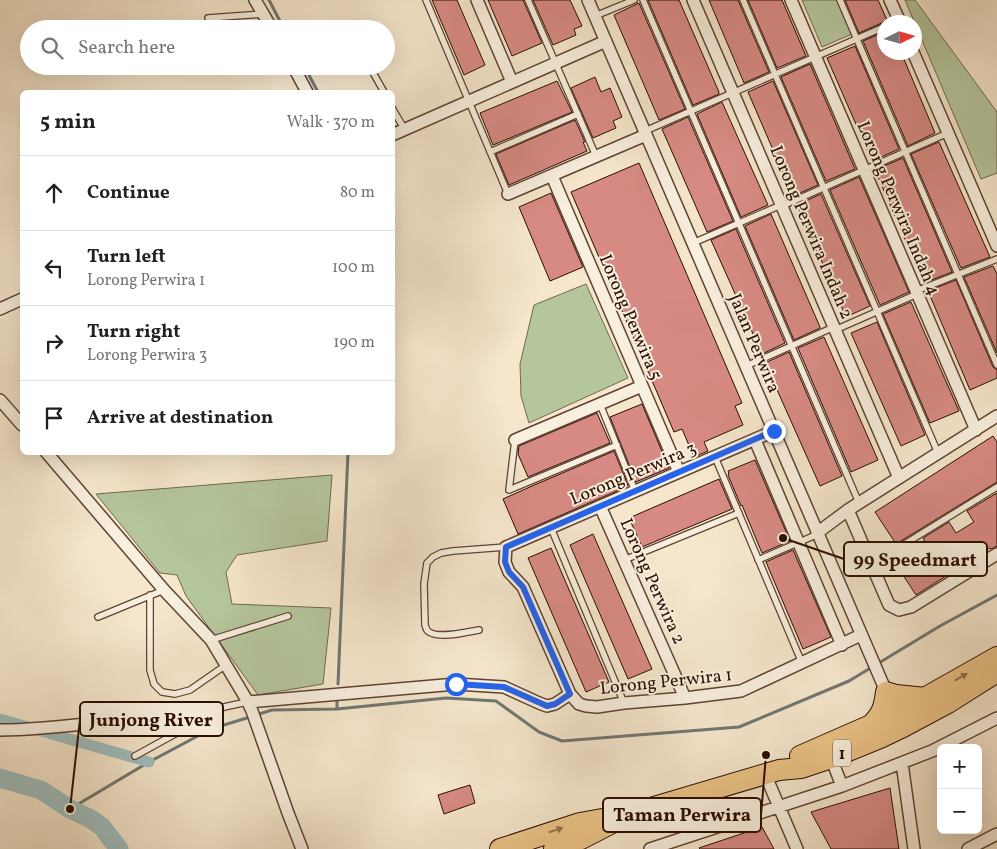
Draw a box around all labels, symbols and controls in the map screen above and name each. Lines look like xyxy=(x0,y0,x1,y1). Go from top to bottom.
north arrow xyxy=(877,15,922,60)
search box xyxy=(20,20,395,75)
icon: search xyxy=(38,34,66,62)
text: Search here xyxy=(78,35,175,61)
text: 5 min xyxy=(40,108,96,137)
text: Walk · 370 m xyxy=(287,112,375,134)
street label: Lorong Perwira Indah 4 xyxy=(850,118,946,300)
street label: Lorong Perwira Indah 2 xyxy=(763,142,859,323)
icon: ahead xyxy=(40,179,68,207)
text: Continue xyxy=(87,180,170,206)
text: 80 m xyxy=(340,182,375,204)
text: Turn left xyxy=(87,244,166,270)
street label: Lorong Perwira 5 xyxy=(592,251,667,384)
icon: left xyxy=(40,254,68,282)
text: 100 m xyxy=(332,257,375,279)
text: Lorong Perwira 1 xyxy=(87,270,205,292)
street label: Jalan Perwira xyxy=(721,290,786,397)
text: Turn right xyxy=(87,319,180,345)
icon: right xyxy=(40,329,68,357)
text: 190 m xyxy=(333,332,375,354)
text: Lorong Perwira 3 xyxy=(87,345,207,367)
icon: arrive xyxy=(40,404,68,432)
text: Arrive at destination xyxy=(87,405,273,431)
route end xyxy=(763,420,786,443)
street label: Lorong Perwira 3 xyxy=(566,436,701,512)
street label: Lorong Perwira 2 xyxy=(613,515,691,649)
callout: 99 Speedmart xyxy=(844,542,987,576)
text: 99 Speedmart xyxy=(853,548,977,574)
street label: Lorong Perwira 1 xyxy=(599,663,734,702)
route start xyxy=(445,673,468,696)
one-way arrow xyxy=(955,673,968,682)
callout: Junjong River xyxy=(80,702,223,736)
text: Junjong River xyxy=(88,708,213,734)
road number: 1 xyxy=(833,740,851,766)
map controls xyxy=(937,744,982,834)
button: + xyxy=(937,744,982,789)
button: − xyxy=(937,789,982,834)
callout: Taman Perwira xyxy=(603,798,761,832)
text: Taman Perwira xyxy=(613,803,751,829)
one-way arrow xyxy=(549,826,564,834)

